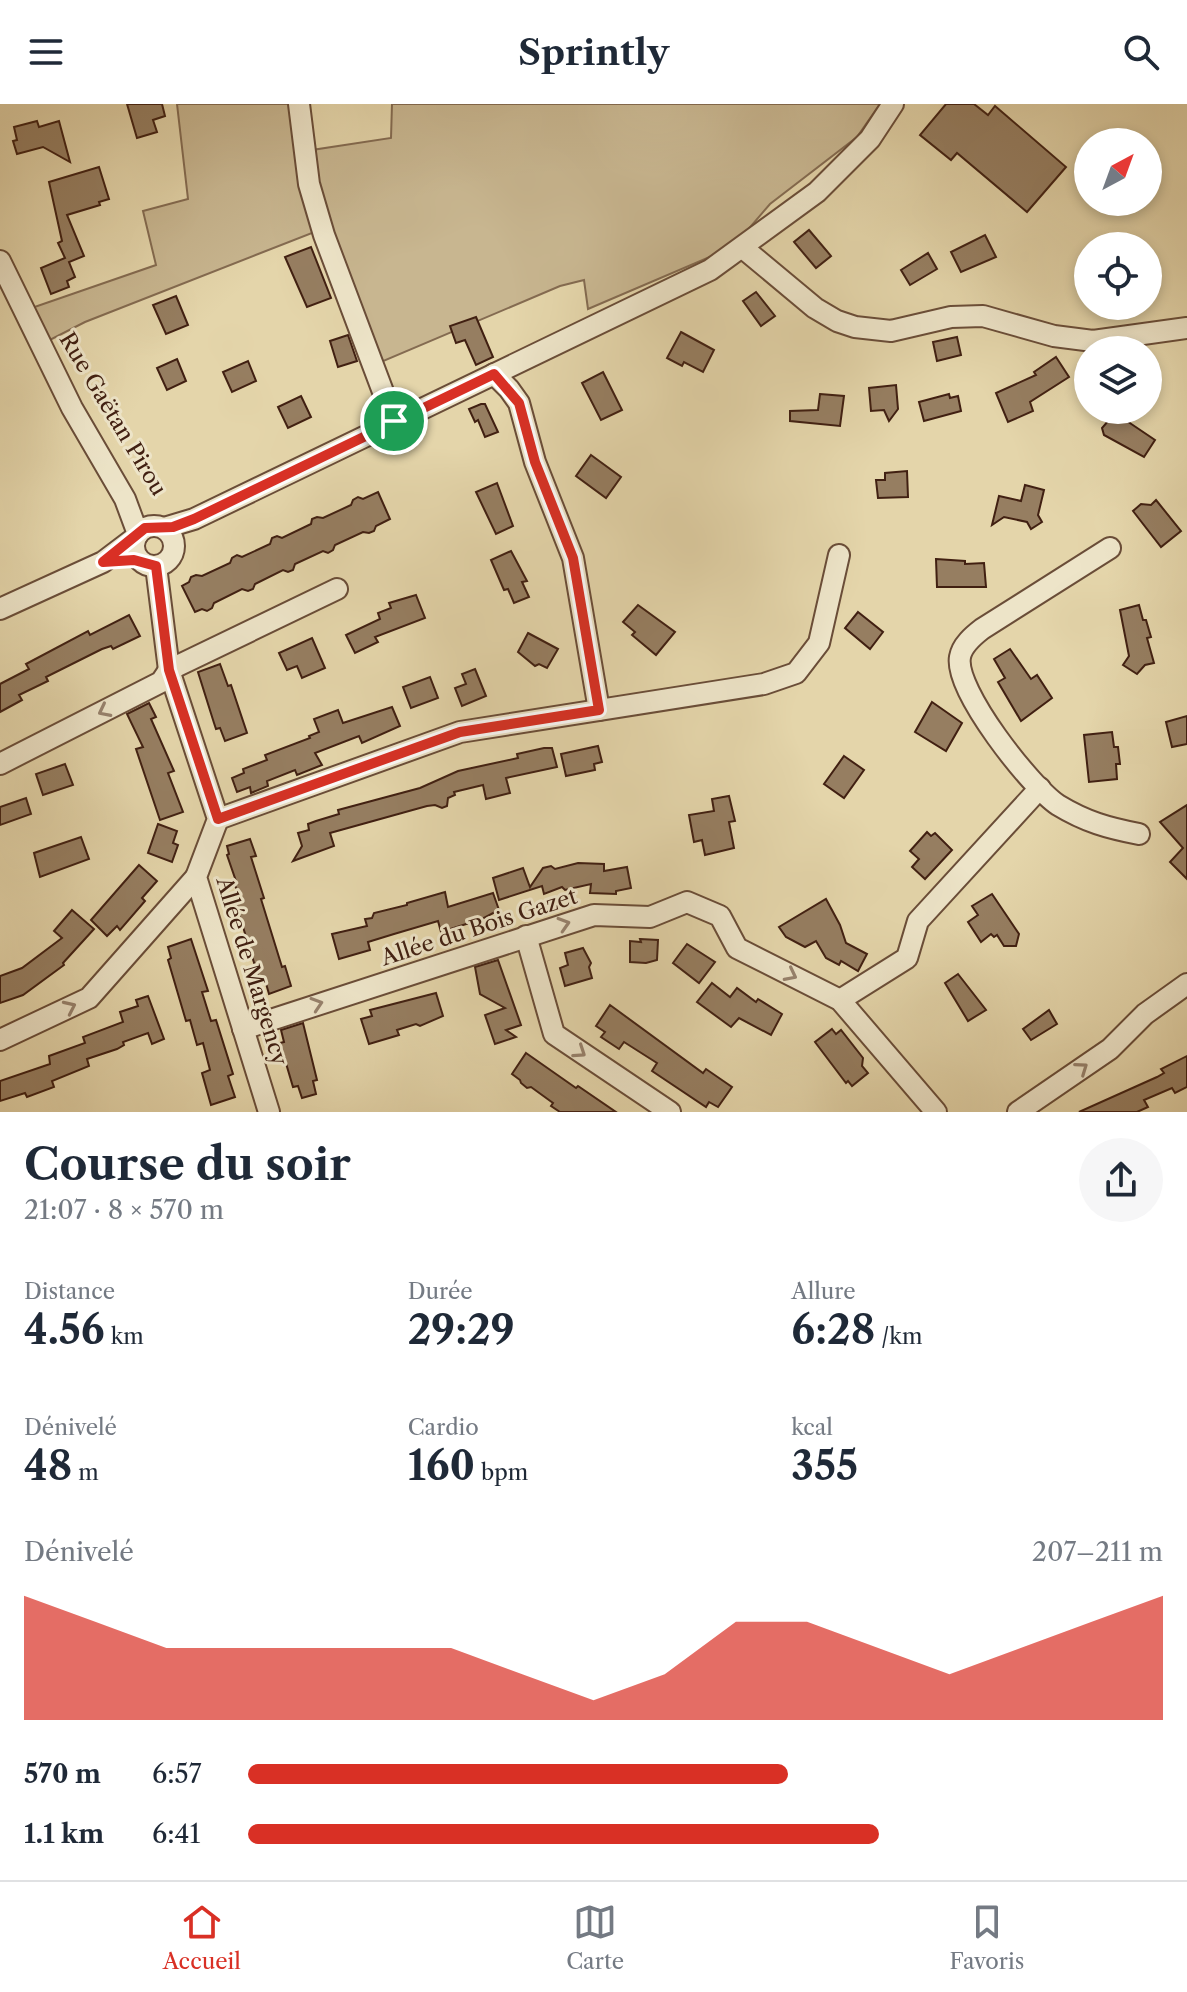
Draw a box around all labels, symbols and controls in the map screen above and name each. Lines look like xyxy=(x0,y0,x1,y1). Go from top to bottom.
icon: menu xyxy=(24,30,68,74)
text: Sprintly xyxy=(518,30,669,74)
icon: search xyxy=(1119,30,1163,74)
north arrow xyxy=(1074,128,1162,216)
map controls xyxy=(1074,128,1162,424)
button: locate xyxy=(1074,232,1162,320)
street label: Rue Gaëtan Pirou xyxy=(54,327,172,501)
button: layers xyxy=(1074,336,1162,424)
pin xyxy=(360,387,428,455)
icon: arrive xyxy=(372,399,416,443)
one-way arrow xyxy=(97,701,112,716)
street label: Allée de Margency xyxy=(210,873,294,1069)
street label: Allée du Bois Gazet xyxy=(377,883,581,972)
one-way arrow xyxy=(557,917,571,933)
one-way arrow xyxy=(783,965,798,981)
one-way arrow xyxy=(309,998,323,1014)
one-way arrow xyxy=(62,1001,77,1017)
one-way arrow xyxy=(572,1042,586,1057)
one-way arrow xyxy=(1074,1063,1088,1078)
text: Course du soir xyxy=(24,1137,351,1191)
button: share xyxy=(1079,1138,1163,1222)
text: 21:07 · 8 × 570 m xyxy=(24,1194,224,1226)
text: Distance xyxy=(24,1278,115,1305)
text: Durée xyxy=(408,1278,473,1305)
text: Allure xyxy=(791,1278,856,1305)
text: 4.56 xyxy=(24,1305,105,1354)
text: 29:29 xyxy=(408,1305,515,1354)
text: 6:28 xyxy=(791,1305,875,1354)
text: km xyxy=(105,1323,144,1350)
text: /km xyxy=(875,1323,922,1350)
text: Dénivelé xyxy=(24,1414,117,1441)
text: Cardio xyxy=(408,1414,479,1441)
text: kcal xyxy=(791,1414,833,1441)
text: 48 xyxy=(24,1441,72,1490)
text: 160 xyxy=(408,1441,475,1490)
text: 355 xyxy=(791,1441,858,1490)
text: m xyxy=(72,1459,99,1486)
text: bpm xyxy=(475,1459,528,1486)
text: Dénivelé xyxy=(24,1536,134,1568)
text: 207–211 m xyxy=(1032,1536,1163,1568)
text: 570 m xyxy=(24,1758,101,1790)
text: 6:57 xyxy=(152,1758,201,1790)
text: 1.1 km xyxy=(24,1818,104,1850)
text: 6:41 xyxy=(152,1818,200,1850)
tab: Accueil xyxy=(163,1900,241,1975)
tab: Carte xyxy=(566,1900,624,1975)
tab: Favoris xyxy=(949,1900,1024,1975)

